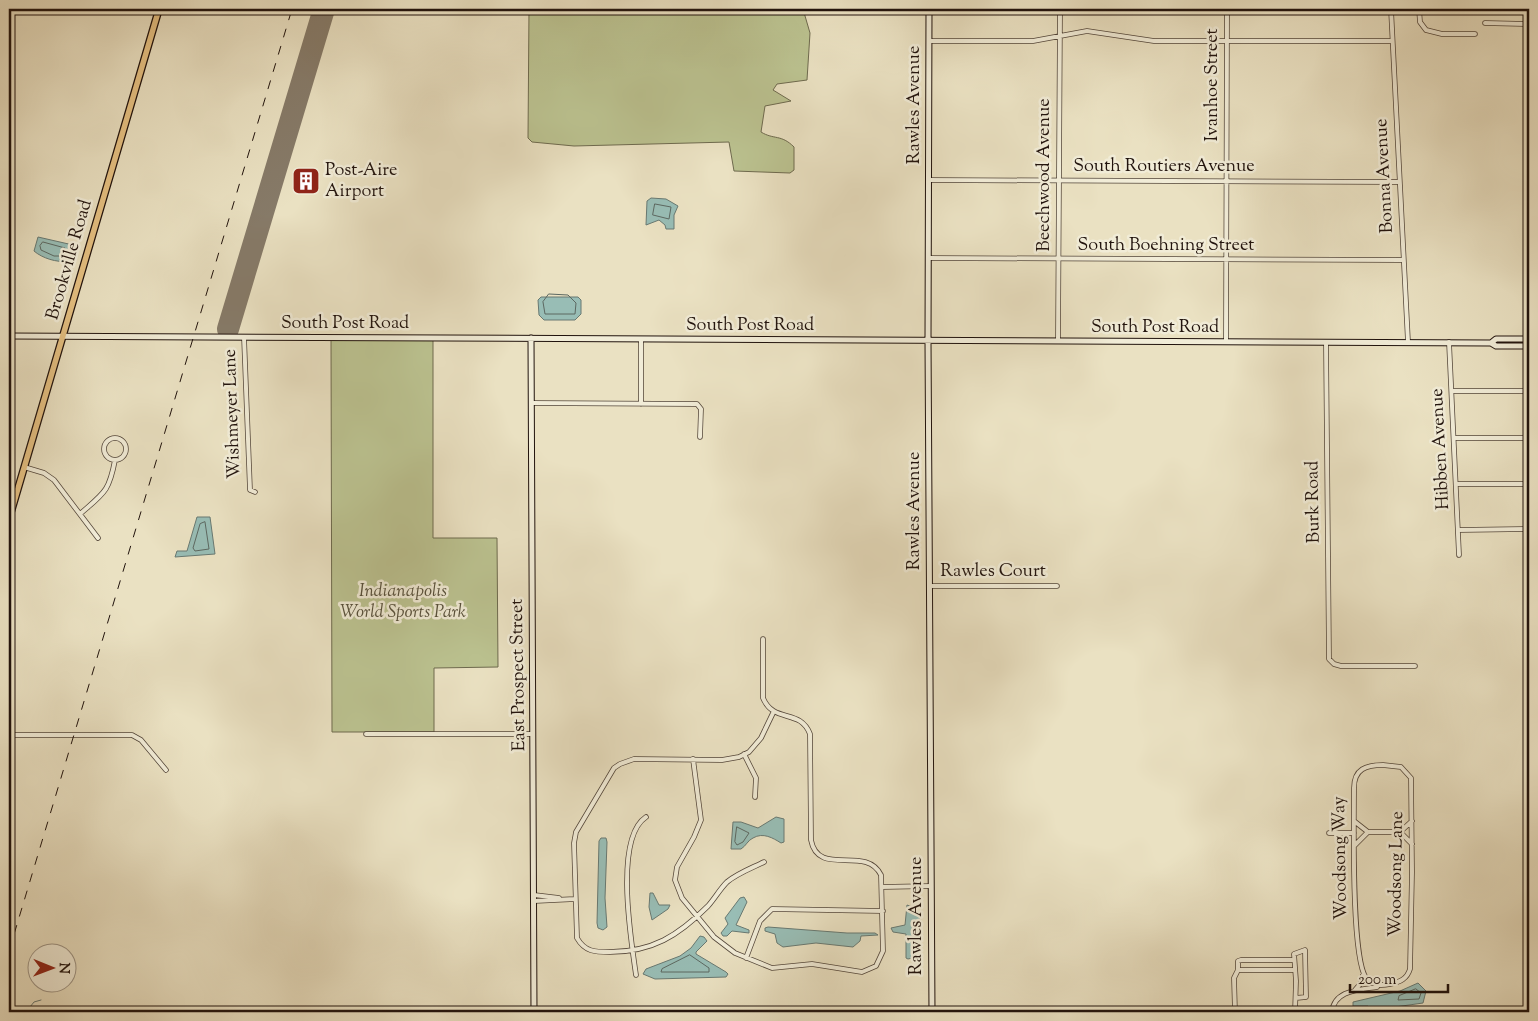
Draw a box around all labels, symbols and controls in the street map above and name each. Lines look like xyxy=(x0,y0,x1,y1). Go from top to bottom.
street label: Ivanhoe Street xyxy=(1200,28,1226,142)
street label: Rawles Avenue xyxy=(902,46,928,164)
street label: Beechwood Avenue xyxy=(1032,98,1058,252)
street label: Bonna Avenue xyxy=(1369,118,1401,234)
street label: South Routiers Avenue xyxy=(1073,154,1255,180)
place label: Post-Aire Airport xyxy=(325,158,397,205)
building icon: Post-Aire Airport xyxy=(291,166,321,196)
street label: Brookville Road xyxy=(40,197,100,323)
street label: South Boehning Street xyxy=(1078,233,1254,259)
street label: South Post Road xyxy=(281,311,409,337)
street label: South Post Road xyxy=(686,313,814,339)
street label: South Post Road xyxy=(1091,315,1219,341)
street label: Wishmeyer Lane xyxy=(218,349,248,479)
street label: Hibben Avenue xyxy=(1425,388,1457,510)
street label: Rawles Avenue xyxy=(902,452,928,570)
street label: Burk Road xyxy=(1300,461,1328,543)
street label: Rawles Court xyxy=(940,559,1046,585)
park label: Indianapolis World Sports Park xyxy=(340,579,466,626)
street label: East Prospect Street xyxy=(505,598,533,752)
street label: Woodsong Way xyxy=(1327,796,1355,920)
street label: Woodsong Lane xyxy=(1383,811,1411,937)
street label: Rawles Avenue xyxy=(904,857,930,975)
north arrow xyxy=(28,944,78,994)
scale bar xyxy=(1350,961,1448,993)
text: N xyxy=(53,962,73,974)
text: 200 m xyxy=(1358,970,1397,991)

